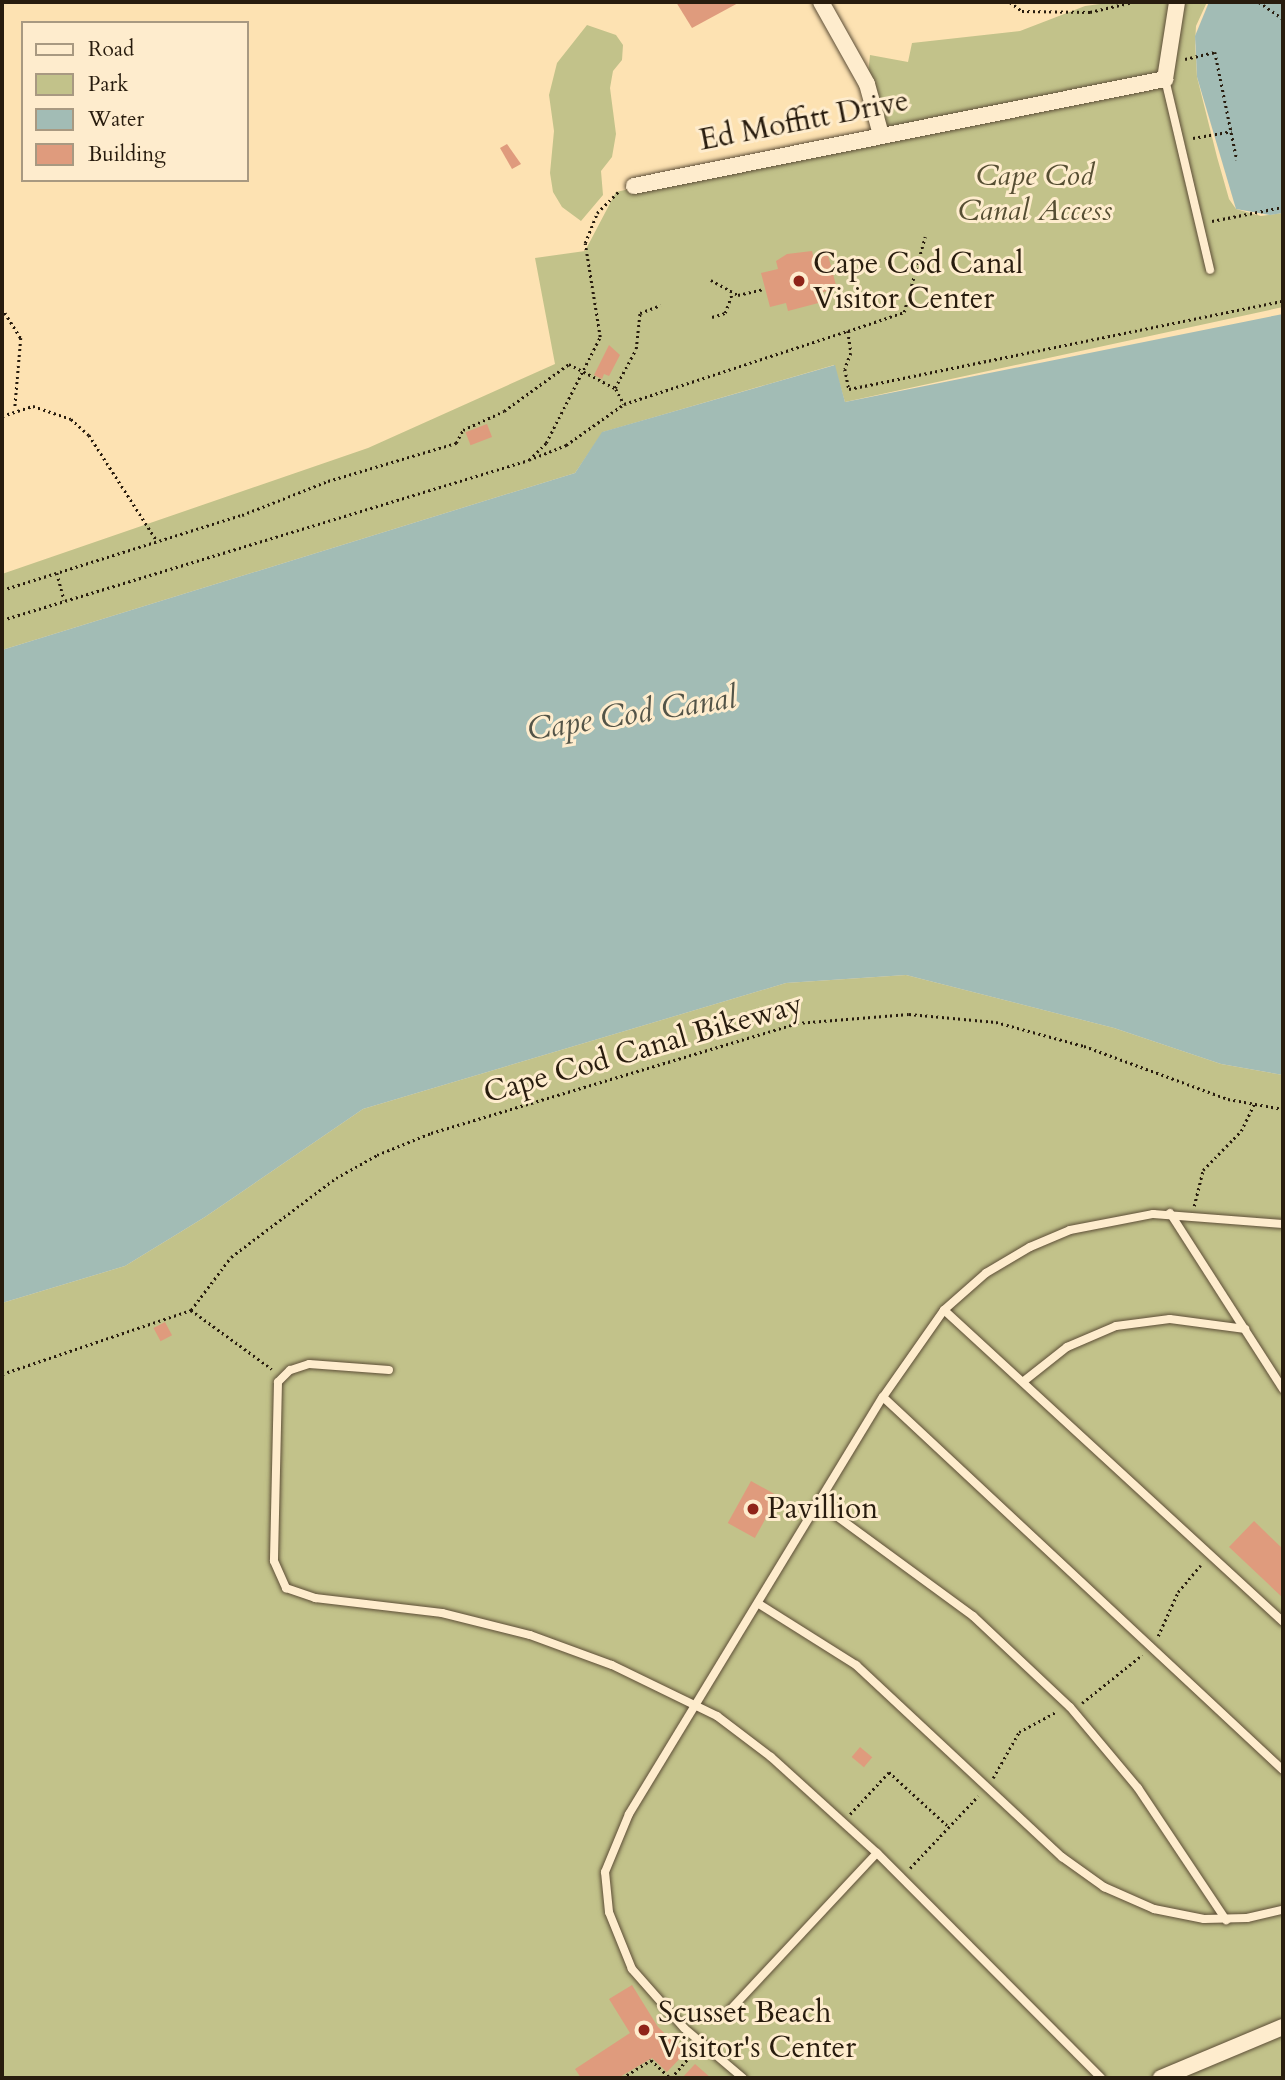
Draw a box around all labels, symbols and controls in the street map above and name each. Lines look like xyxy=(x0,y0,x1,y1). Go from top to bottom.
legend xyxy=(21,21,248,182)
text: Road xyxy=(88,35,134,64)
text: Park xyxy=(88,70,128,99)
street label: Ed Moffitt Drive xyxy=(696,83,912,159)
text: Water xyxy=(88,105,144,134)
text: Building xyxy=(88,140,166,169)
park label: Cape Cod Canal Access xyxy=(958,158,1112,228)
place label: Cape Cod Canal Visitor Center xyxy=(813,246,1023,316)
marker: Cape Cod Canal Visitor Center xyxy=(791,273,807,289)
water label: Cape Cod Canal xyxy=(525,678,739,750)
street label: Cape Cod Canal Bikeway xyxy=(480,986,806,1112)
place label: Pavillion xyxy=(767,1491,878,1527)
marker: Pavillion xyxy=(745,1501,761,1517)
place label: Scusset Beach Visitor's Center xyxy=(658,1995,856,2066)
marker: Scusset Beach Visitor's Center xyxy=(636,2022,652,2038)

